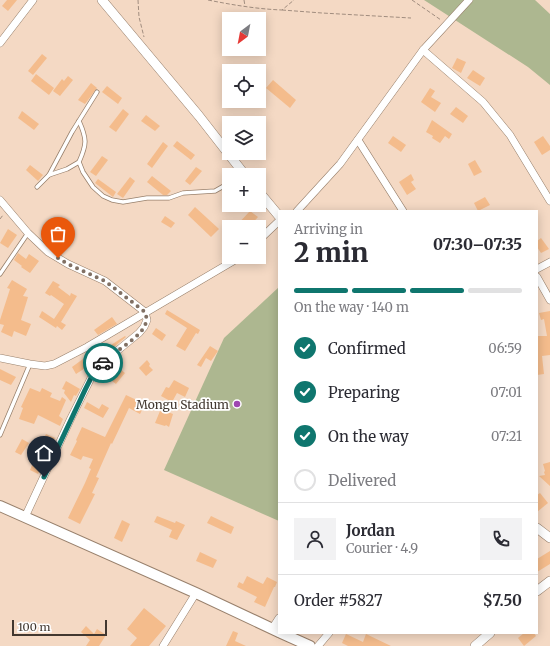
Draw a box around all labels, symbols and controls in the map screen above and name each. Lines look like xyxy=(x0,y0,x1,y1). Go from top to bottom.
north arrow xyxy=(222,12,266,56)
map controls xyxy=(222,12,266,264)
button: locate xyxy=(222,64,266,108)
button: layers xyxy=(222,116,266,160)
button: + xyxy=(222,168,266,212)
pin xyxy=(41,217,75,258)
button: − xyxy=(222,220,266,264)
text: Arriving in xyxy=(294,221,363,238)
icon: bag xyxy=(47,223,69,245)
text: 07:30–07:35 xyxy=(433,235,522,254)
text: 2 min xyxy=(294,236,368,269)
text: On the way · 140 m xyxy=(294,299,409,316)
icon: check xyxy=(294,337,316,359)
text: Confirmed xyxy=(328,339,406,358)
text: 06:59 xyxy=(488,340,522,357)
courier xyxy=(83,343,123,383)
icon: car xyxy=(92,352,114,374)
icon: check xyxy=(294,381,316,403)
text: Preparing xyxy=(328,383,400,402)
text: 07:01 xyxy=(490,384,522,401)
place label: Mongu Stadium xyxy=(136,397,229,412)
marker: Mongu Stadium xyxy=(232,399,242,409)
icon: check xyxy=(294,425,316,447)
text: On the way xyxy=(328,427,409,446)
text: 07:21 xyxy=(491,428,522,445)
pin xyxy=(27,436,61,477)
icon: home xyxy=(33,442,55,464)
text: Delivered xyxy=(328,471,396,490)
button: person xyxy=(294,518,336,560)
button: phone xyxy=(480,518,522,560)
text: Jordan xyxy=(346,521,395,540)
text: Courier · 4.9 xyxy=(346,540,418,557)
text: Order #5827 xyxy=(294,591,383,610)
text: $7.50 xyxy=(483,591,522,610)
scale bar xyxy=(12,618,107,637)
text: 100 m xyxy=(18,620,50,634)

